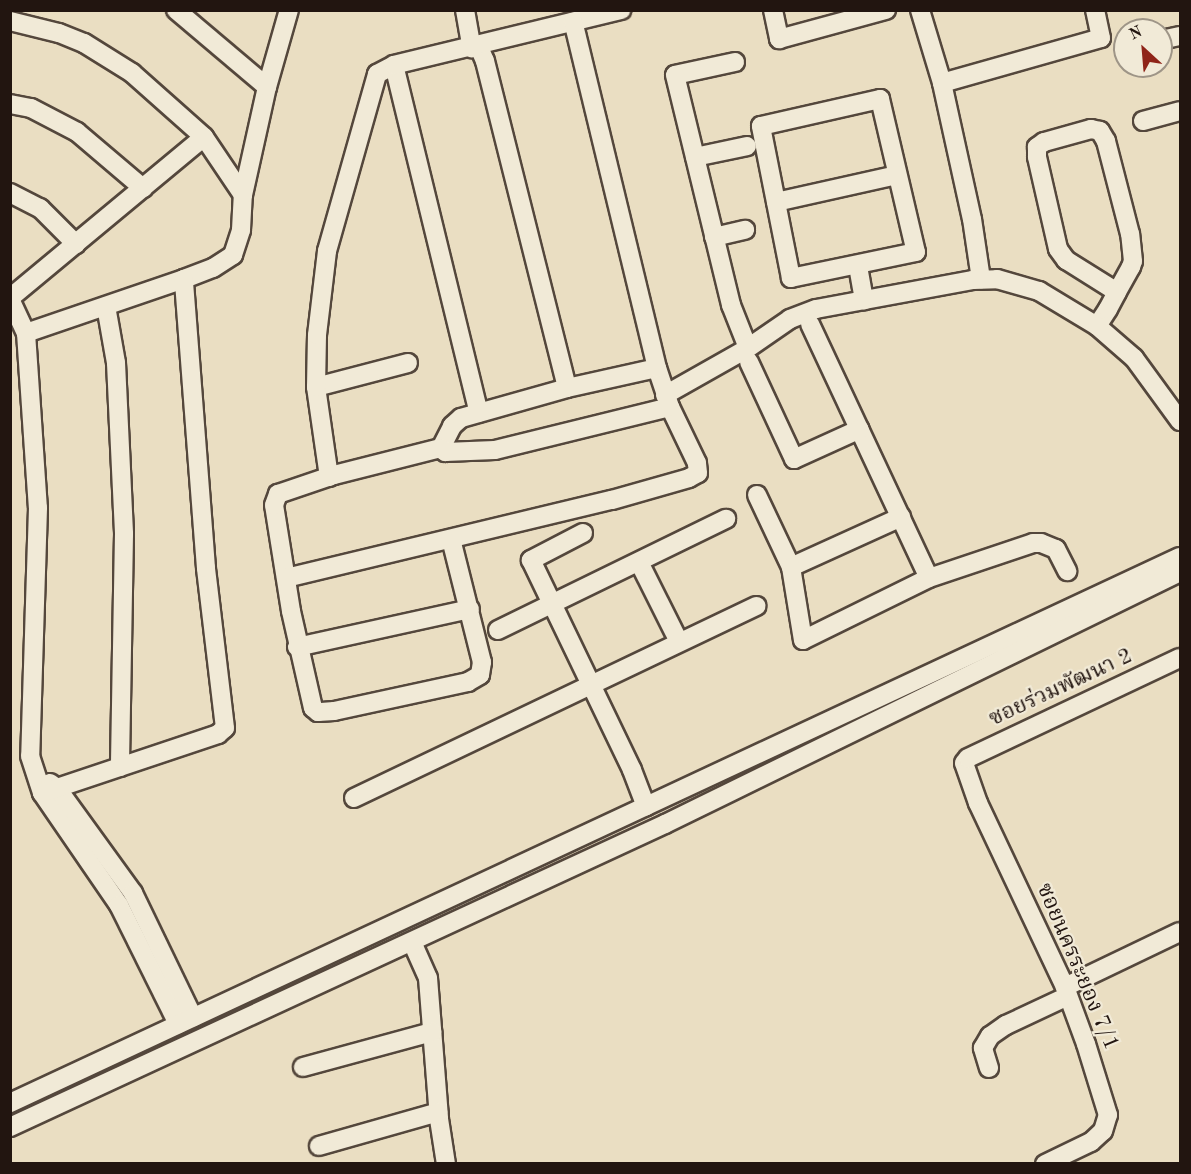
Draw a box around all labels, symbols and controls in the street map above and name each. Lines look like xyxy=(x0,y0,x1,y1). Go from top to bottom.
north arrow xyxy=(1113,18,1173,78)
text: N xyxy=(1127,24,1145,43)
street label: ซอยร่วมพัฒนา 2 xyxy=(985,643,1137,733)
street label: ซอยนครระยอง 7/1 xyxy=(1030,880,1124,1054)

